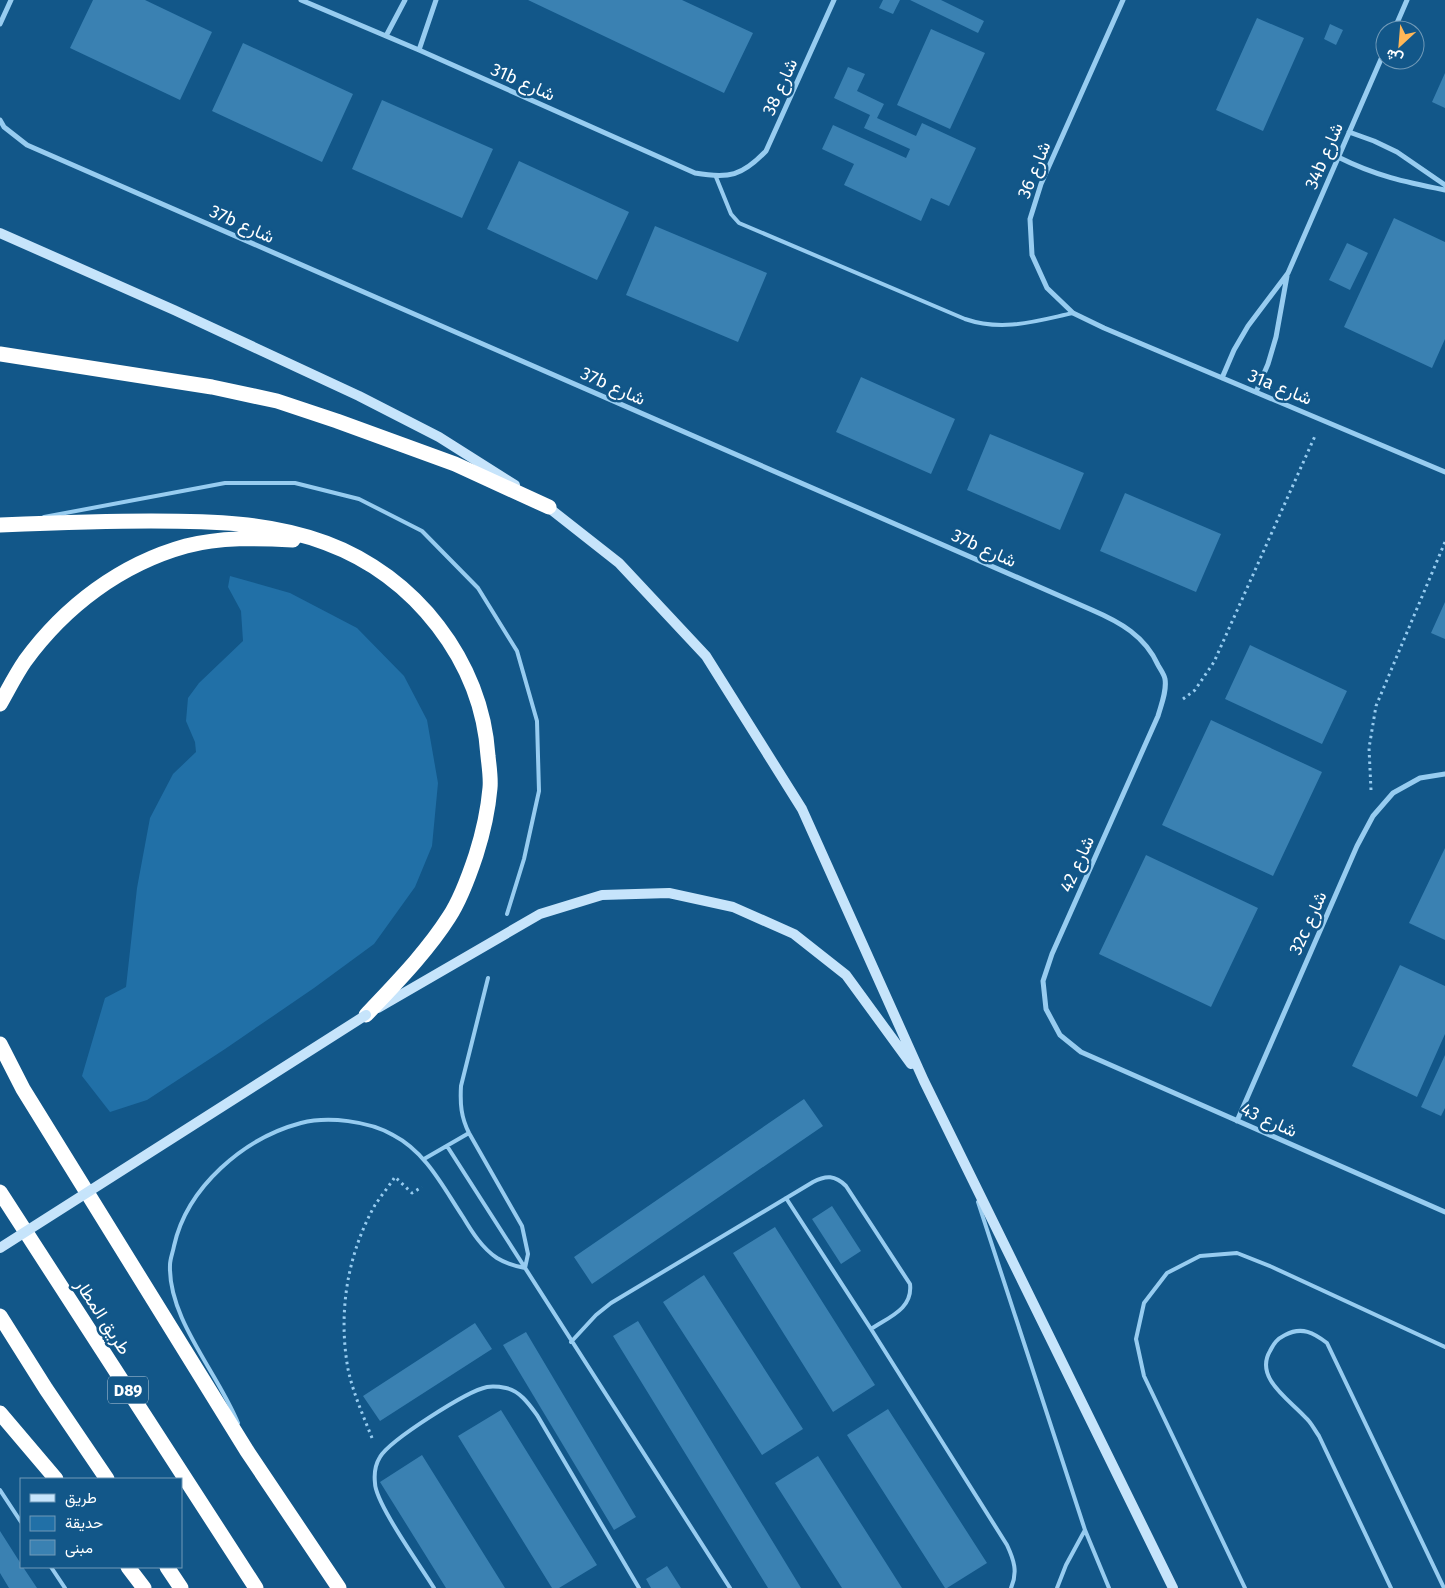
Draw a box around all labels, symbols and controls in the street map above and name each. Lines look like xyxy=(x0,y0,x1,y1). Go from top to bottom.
north arrow xyxy=(1375,20,1425,70)
text: ش xyxy=(1383,45,1406,68)
street label: شارع 38 xyxy=(758,55,803,119)
street label: 31b شارع xyxy=(487,58,559,107)
street label: 34b شارع xyxy=(1300,119,1349,193)
street label: شارع 36 xyxy=(1013,138,1056,202)
street label: 37b شارع xyxy=(206,200,278,249)
street label: 37b شارع xyxy=(577,362,649,411)
street label: 31a شارع xyxy=(1244,364,1315,411)
street label: 37b شارع xyxy=(948,524,1020,573)
street label: شارع 42 xyxy=(1055,833,1100,896)
street label: 32c شارع xyxy=(1284,888,1333,958)
street label: شارع 43 xyxy=(1237,1098,1301,1143)
street label: طريق المطار xyxy=(70,1274,136,1359)
road number: D89 xyxy=(108,1376,148,1404)
legend xyxy=(20,1478,182,1568)
text: طريق xyxy=(65,1489,97,1508)
text: حديقة xyxy=(65,1514,103,1532)
text: مبنى xyxy=(65,1539,93,1558)

